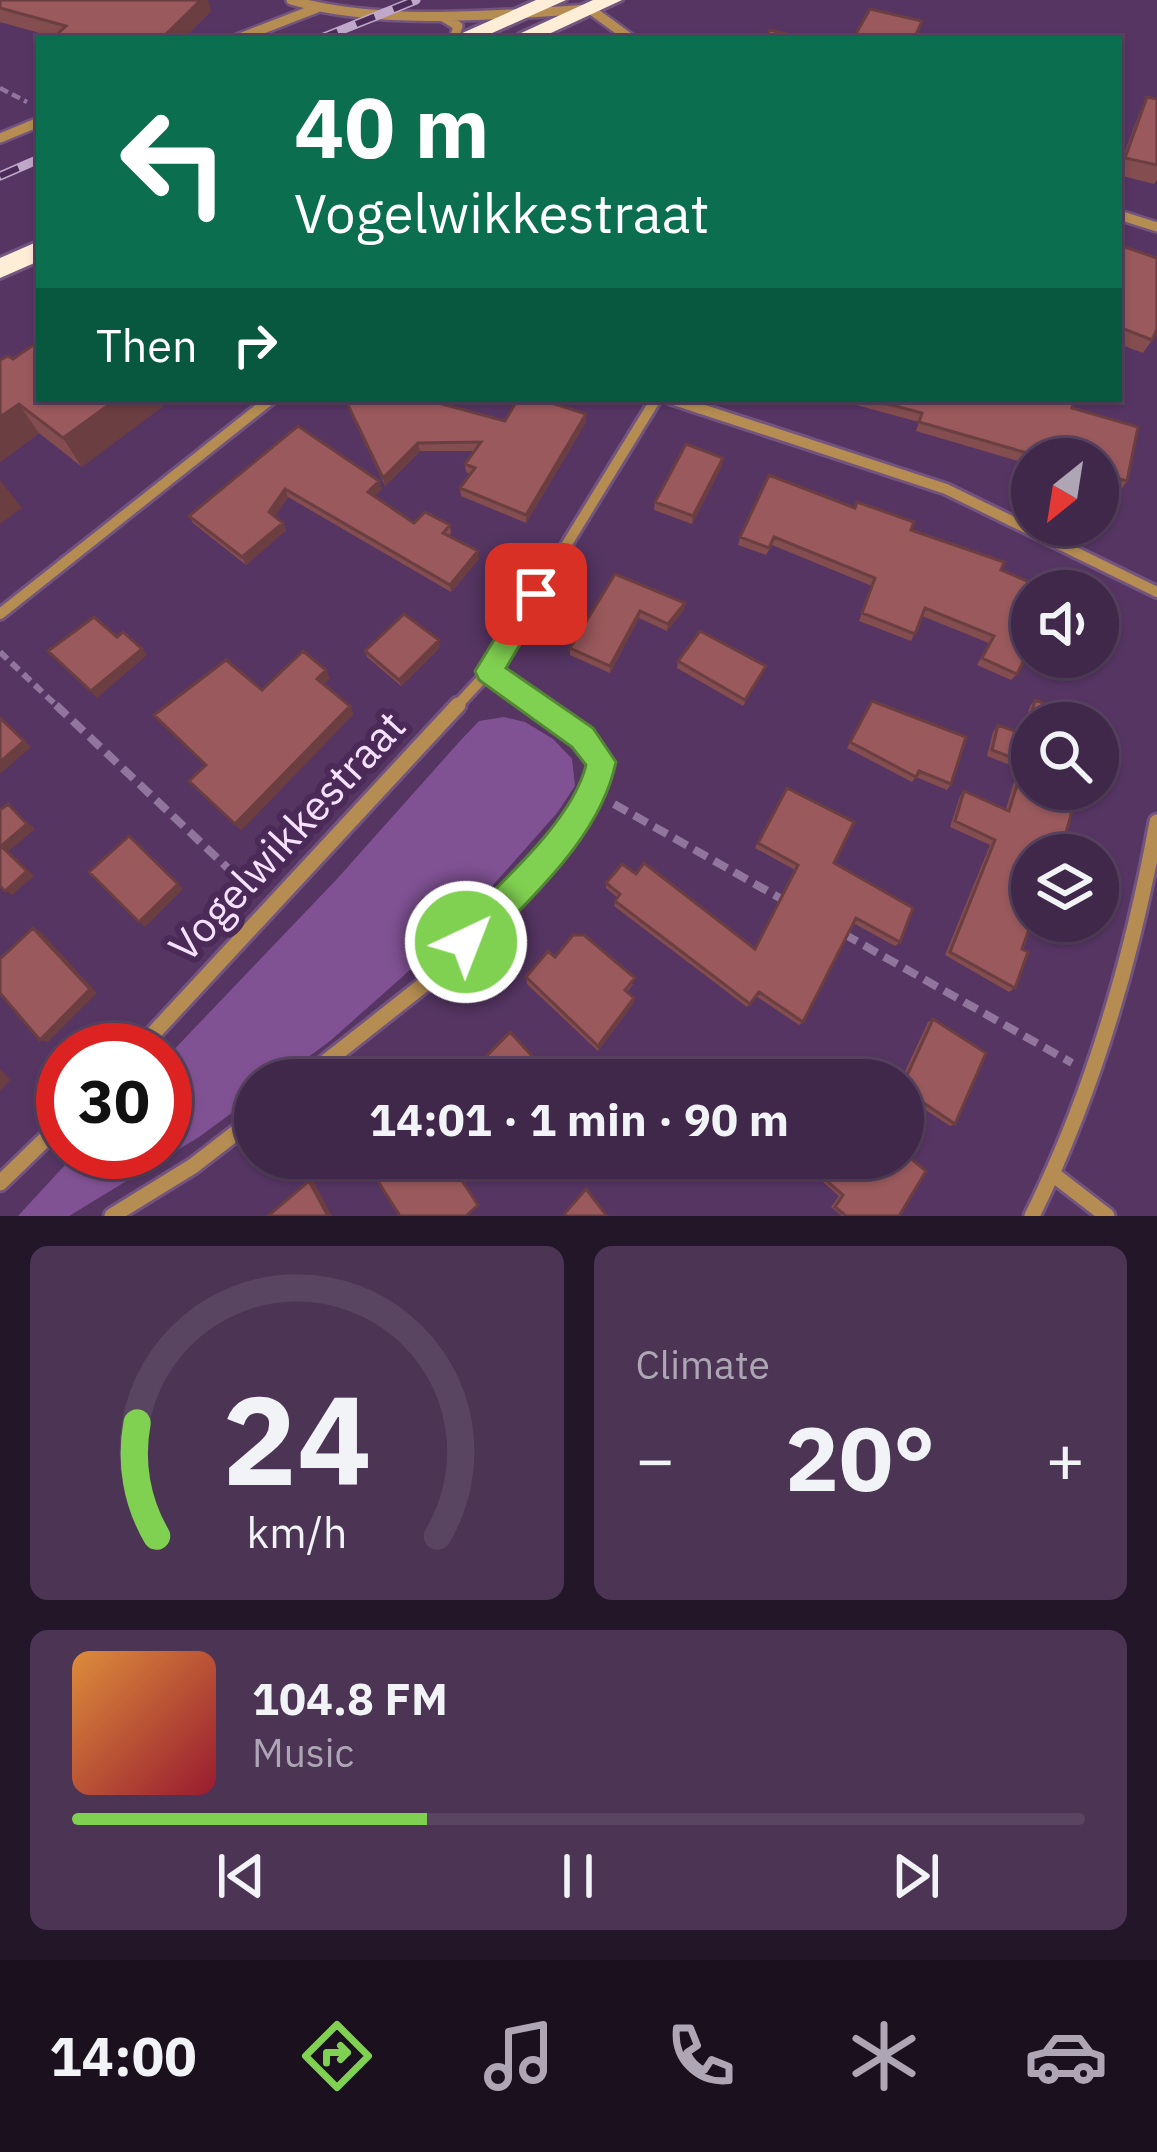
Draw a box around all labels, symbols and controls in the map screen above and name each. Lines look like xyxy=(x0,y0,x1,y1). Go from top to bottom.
text: 40 m xyxy=(294,72,490,181)
icon: left xyxy=(96,84,252,240)
text: Vogelwikkestraat xyxy=(294,178,709,248)
icon: right xyxy=(222,312,288,378)
text: Then xyxy=(96,316,198,374)
north arrow xyxy=(1011,438,1119,546)
map controls xyxy=(1011,438,1119,942)
pin xyxy=(485,543,587,645)
icon: arrive xyxy=(503,561,569,627)
button: sound xyxy=(1011,570,1119,678)
street label: Vogelwikkestraat xyxy=(156,699,417,973)
button: search xyxy=(1011,702,1119,810)
button: layers xyxy=(1011,834,1119,942)
position arrow xyxy=(403,879,529,1005)
speed limit sign: 30 xyxy=(36,1023,192,1179)
text: 14:01 · 1 min · 90 m xyxy=(369,1090,789,1148)
text: Climate xyxy=(636,1339,770,1390)
text: 24 xyxy=(222,1357,372,1519)
text: 20° xyxy=(785,1399,935,1516)
text: − xyxy=(636,1415,675,1501)
text: + xyxy=(1045,1415,1085,1501)
text: km/h xyxy=(246,1504,347,1560)
text: 104.8 FM xyxy=(252,1669,448,1727)
text: Music xyxy=(252,1727,354,1778)
icon: previous xyxy=(208,1843,274,1909)
icon: pause xyxy=(545,1843,611,1909)
icon: next xyxy=(883,1843,949,1909)
icon: directions xyxy=(295,2014,379,2098)
icon: music xyxy=(477,2014,561,2098)
icon: phone xyxy=(659,2014,743,2098)
icon: climate xyxy=(842,2014,926,2098)
icon: car xyxy=(1024,2014,1108,2098)
text: 14:00 xyxy=(49,2021,197,2091)

